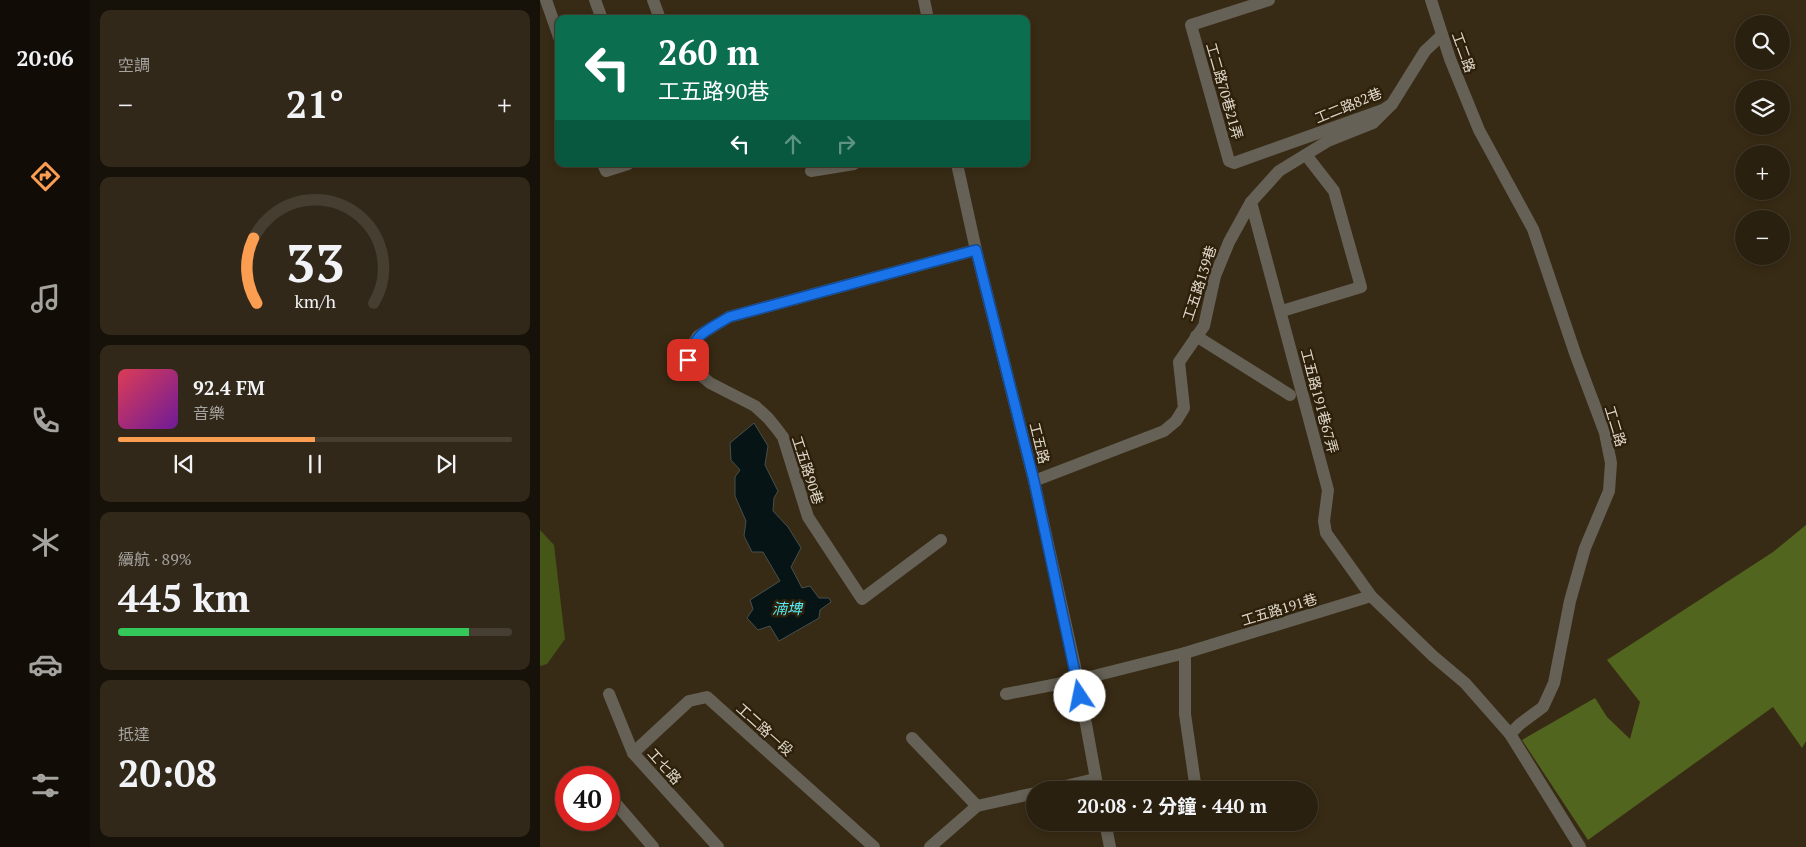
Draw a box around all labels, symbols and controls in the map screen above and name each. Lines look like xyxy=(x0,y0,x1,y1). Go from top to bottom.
map controls xyxy=(1735,15,1790,265)
button: search xyxy=(1735,15,1790,70)
text: 260 m xyxy=(658,29,759,75)
street label: 工二路 xyxy=(1448,29,1480,75)
icon: left xyxy=(575,35,640,100)
street label: 工二路70巷21弄 xyxy=(1202,40,1248,142)
text: 20:06 xyxy=(16,43,74,72)
text: 空調 xyxy=(118,54,150,76)
text: 工五路90巷 xyxy=(658,76,769,105)
text: 21° xyxy=(286,79,344,129)
button: layers xyxy=(1735,80,1790,135)
street label: 工二路82巷 xyxy=(1312,83,1384,127)
text: − xyxy=(118,86,133,123)
text: + xyxy=(497,86,512,123)
icon: left xyxy=(726,130,754,158)
icon: ahead xyxy=(779,130,807,158)
icon: right xyxy=(832,130,860,158)
button: + xyxy=(1735,145,1790,200)
icon: directions xyxy=(28,159,63,194)
button: − xyxy=(1735,210,1790,265)
text: 33 xyxy=(286,228,344,297)
street label: 工五路139巷 xyxy=(1178,243,1220,323)
icon: music xyxy=(28,281,63,316)
text: km/h xyxy=(294,289,336,313)
pin xyxy=(667,339,709,381)
icon: arrive xyxy=(674,346,702,374)
street label: 工五路191巷67弄 xyxy=(1297,347,1343,455)
text: 92.4 FM xyxy=(193,375,265,400)
text: 音樂 xyxy=(193,402,225,424)
icon: phone xyxy=(28,403,63,438)
street label: 工二路 xyxy=(1601,403,1631,449)
street label: 工五路 xyxy=(1026,420,1054,466)
street label: 工五路90巷 xyxy=(788,433,828,507)
icon: previous xyxy=(170,450,198,478)
icon: pause xyxy=(301,450,329,478)
icon: next xyxy=(432,450,460,478)
icon: climate xyxy=(28,525,63,560)
text: 續航 · 89% xyxy=(118,548,192,570)
text: 445 km xyxy=(118,573,250,623)
street label: 工五路191巷 xyxy=(1239,588,1319,630)
water label: 湳埤 xyxy=(772,598,804,618)
icon: car xyxy=(28,647,63,682)
position arrow xyxy=(1053,669,1105,721)
street label: 工二路一段 xyxy=(733,699,797,759)
text: 抵達 xyxy=(118,723,150,745)
street label: 工七路 xyxy=(644,744,686,788)
text: 20:08 xyxy=(118,748,217,798)
speed limit sign: 40 xyxy=(555,766,620,831)
icon: filters xyxy=(28,768,63,803)
text: 20:08 · 2 分鐘 · 440 m xyxy=(1077,793,1267,818)

